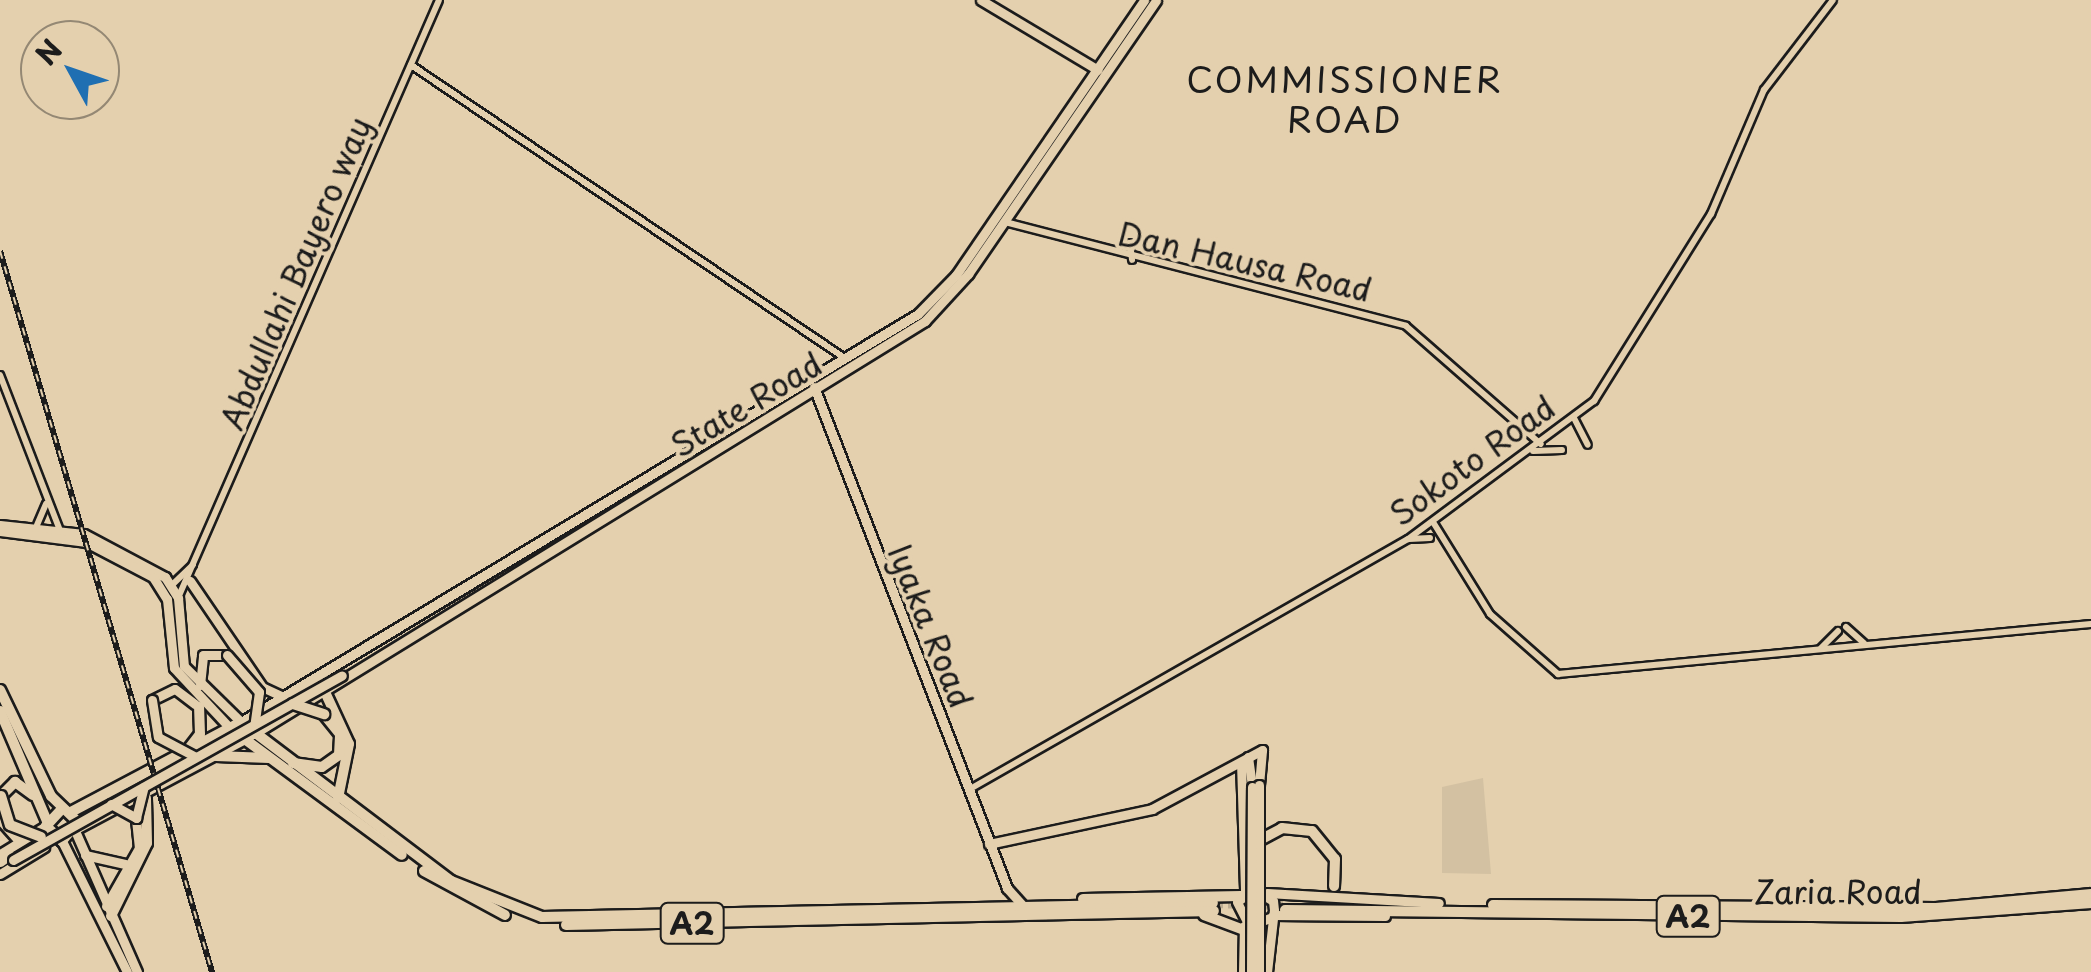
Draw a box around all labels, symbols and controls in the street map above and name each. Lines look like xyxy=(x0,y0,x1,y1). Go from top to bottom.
north arrow xyxy=(20,20,120,120)
text: N xyxy=(25,29,72,74)
district label: COMMISSIONER ROAD xyxy=(1188,58,1502,140)
street label: Abdullahi Bayero way xyxy=(211,109,379,437)
street label: Dan Hausa Road xyxy=(1113,213,1377,309)
street label: State Road xyxy=(663,344,829,464)
street label: Sokoto Road xyxy=(1382,387,1562,533)
street label: Iyaka Road xyxy=(880,538,982,714)
street label: Zaria Road xyxy=(1753,872,1923,910)
road number: A2 xyxy=(1656,891,1720,941)
road number: A2 xyxy=(660,898,724,948)

